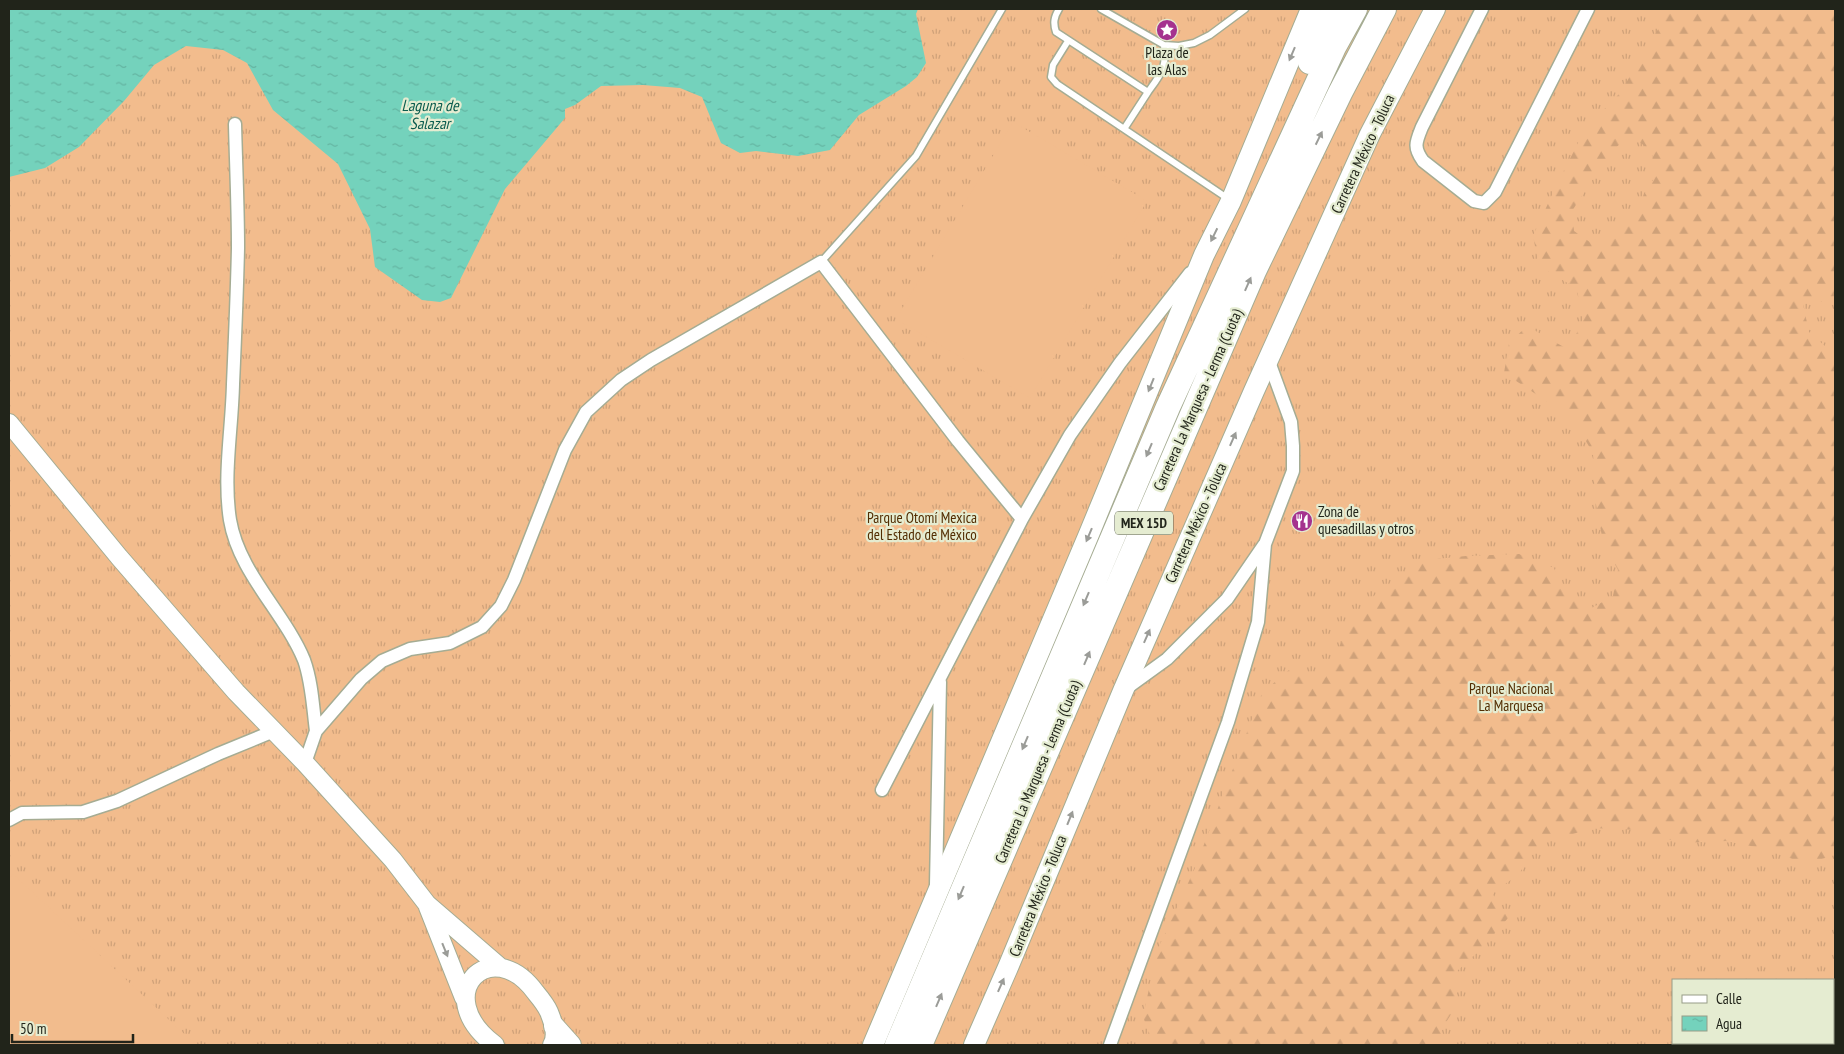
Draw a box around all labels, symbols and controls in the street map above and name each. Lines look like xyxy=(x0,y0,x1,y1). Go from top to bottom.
place icon: Plaza de las Alas xyxy=(1155,18,1179,42)
place label: Plaza de las Alas xyxy=(1145,43,1189,79)
one-way arrow xyxy=(1288,47,1296,61)
street label: Carretera México - Toluca xyxy=(1327,91,1398,216)
water label: Laguna de Salazar xyxy=(401,95,460,133)
one-way arrow xyxy=(1315,131,1323,145)
one-way arrow xyxy=(1210,228,1218,242)
one-way arrow xyxy=(1245,277,1253,291)
street label: Carretera La Marquesa - Lerma (Cuota) xyxy=(1149,306,1246,494)
one-way arrow xyxy=(1146,378,1154,392)
one-way arrow xyxy=(1229,432,1237,446)
one-way arrow xyxy=(1145,442,1153,457)
street label: Carretera México - Toluca xyxy=(1161,460,1231,586)
place label: Zona de quesadillas y otros xyxy=(1318,502,1414,538)
park label: Parque Otomí Mexica del Estado de México xyxy=(867,508,977,544)
restaurant icon: Zona de quesadillas y otros xyxy=(1290,509,1314,533)
road number: MEX 15D xyxy=(1115,512,1173,534)
one-way arrow xyxy=(1084,528,1092,542)
one-way arrow xyxy=(1081,592,1089,606)
one-way arrow xyxy=(1143,629,1151,643)
one-way arrow xyxy=(1083,651,1091,665)
street label: Carretera La Marquesa - Lerma (Cuota) xyxy=(990,677,1085,866)
park label: Parque Nacional La Marquesa xyxy=(1469,679,1554,715)
one-way arrow xyxy=(1020,736,1028,750)
one-way arrow xyxy=(1067,811,1074,826)
street label: Carretera México - Toluca xyxy=(1005,832,1071,959)
one-way arrow xyxy=(957,886,965,900)
one-way arrow xyxy=(442,942,449,957)
one-way arrow xyxy=(997,978,1005,992)
legend xyxy=(1672,979,1834,1044)
text: Calle xyxy=(1716,989,1742,1008)
one-way arrow xyxy=(936,993,944,1008)
scale bar xyxy=(12,1012,134,1044)
text: Agua xyxy=(1716,1014,1742,1033)
text: 50 m xyxy=(20,1019,46,1038)

